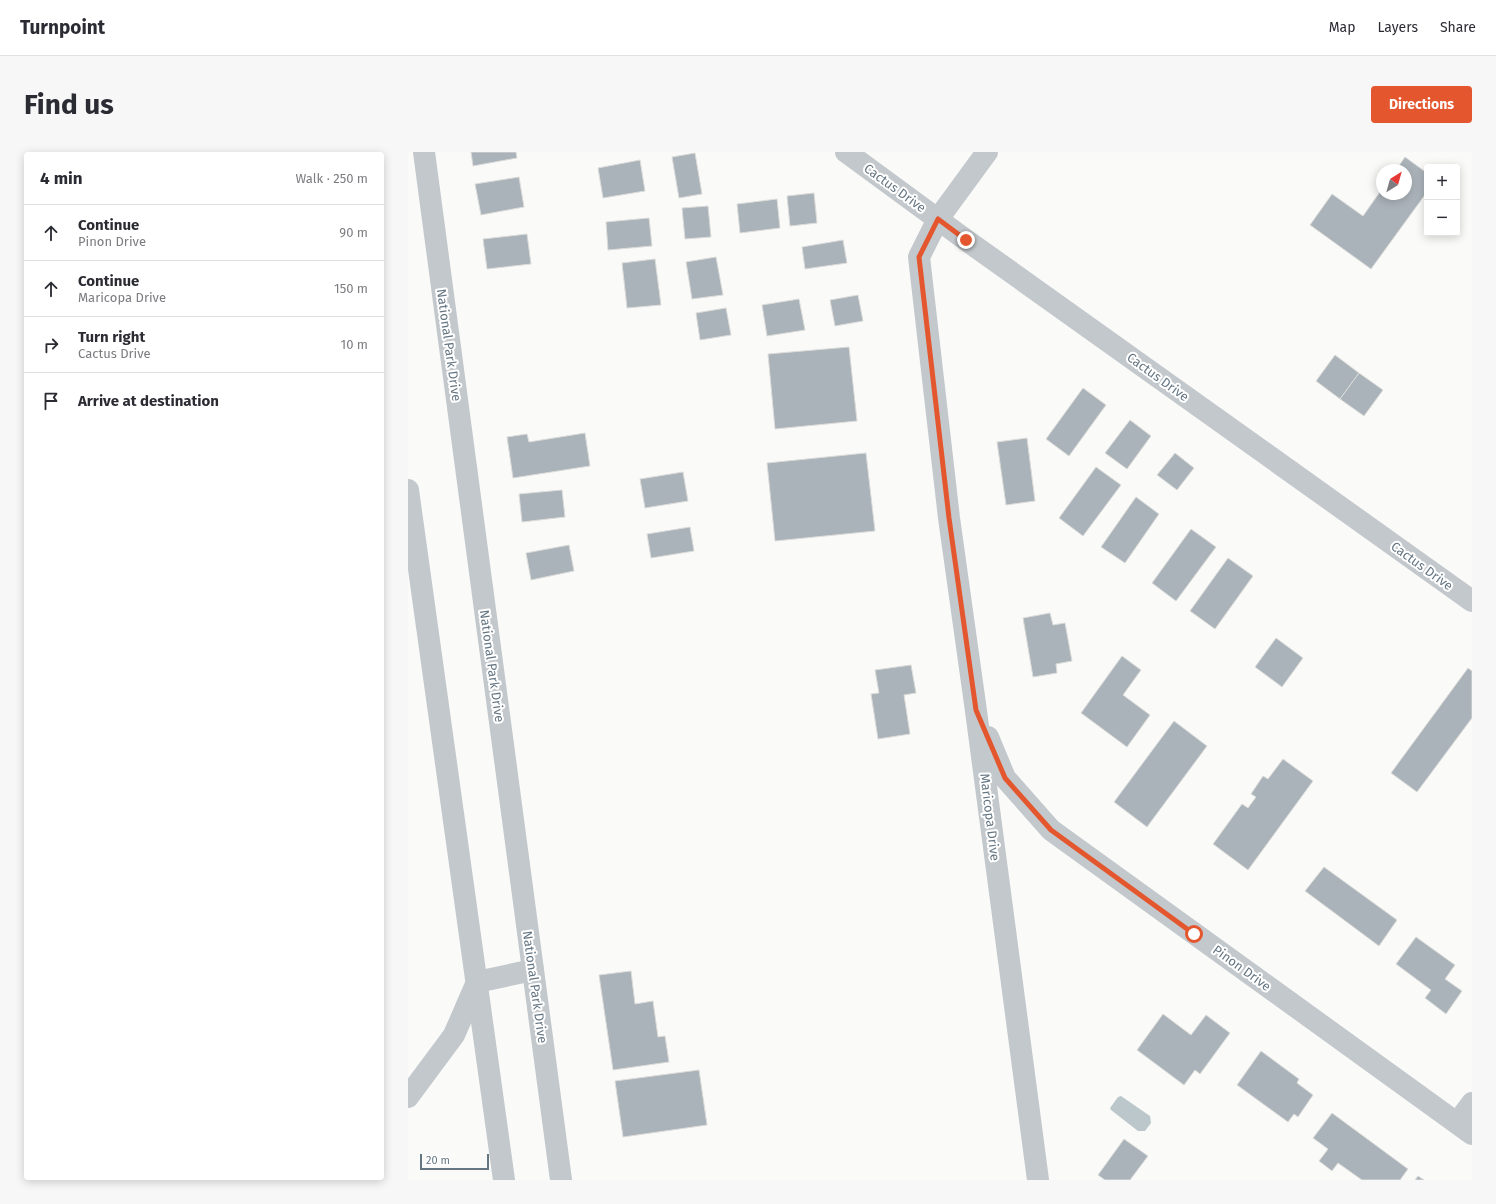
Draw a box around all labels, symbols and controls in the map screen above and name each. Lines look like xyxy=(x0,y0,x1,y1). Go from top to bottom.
text: Turnpoint xyxy=(20,16,105,39)
text: Map xyxy=(1329,19,1355,36)
text: Layers xyxy=(1377,19,1418,36)
text: Share xyxy=(1440,19,1476,36)
button: Directions xyxy=(1371,86,1472,123)
text: Find us xyxy=(24,88,114,121)
street label: Cactus Drive xyxy=(861,161,929,215)
north arrow xyxy=(1376,164,1412,200)
map controls xyxy=(1424,164,1460,236)
button: + xyxy=(1424,164,1460,200)
text: 4 min xyxy=(40,168,83,189)
text: Walk · 250 m xyxy=(295,171,368,186)
button: − xyxy=(1424,200,1460,236)
text: Continue xyxy=(78,216,139,234)
icon: ahead xyxy=(40,222,62,244)
text: 90 m xyxy=(339,225,368,240)
route end xyxy=(957,231,975,249)
text: Pinon Drive xyxy=(78,234,146,249)
text: Continue xyxy=(78,272,139,290)
icon: ahead xyxy=(40,278,62,300)
text: 150 m xyxy=(334,281,368,296)
street label: National Park Drive xyxy=(434,288,464,402)
text: Maricopa Drive xyxy=(78,290,166,305)
text: Turn right xyxy=(78,328,145,346)
icon: right xyxy=(40,334,62,356)
text: 10 m xyxy=(341,337,368,352)
text: Cactus Drive xyxy=(78,346,151,361)
street label: Cactus Drive xyxy=(1124,350,1192,404)
icon: arrive xyxy=(40,390,62,412)
text: Arrive at destination xyxy=(78,392,219,410)
street label: Cactus Drive xyxy=(1388,539,1456,593)
street label: National Park Drive xyxy=(477,609,507,723)
street label: Maricopa Drive xyxy=(977,772,1003,862)
route start xyxy=(1185,925,1203,943)
street label: National Park Drive xyxy=(520,930,550,1044)
street label: Pinon Drive xyxy=(1210,942,1274,994)
scale bar xyxy=(420,1152,489,1171)
text: 20 m xyxy=(426,1154,450,1167)

